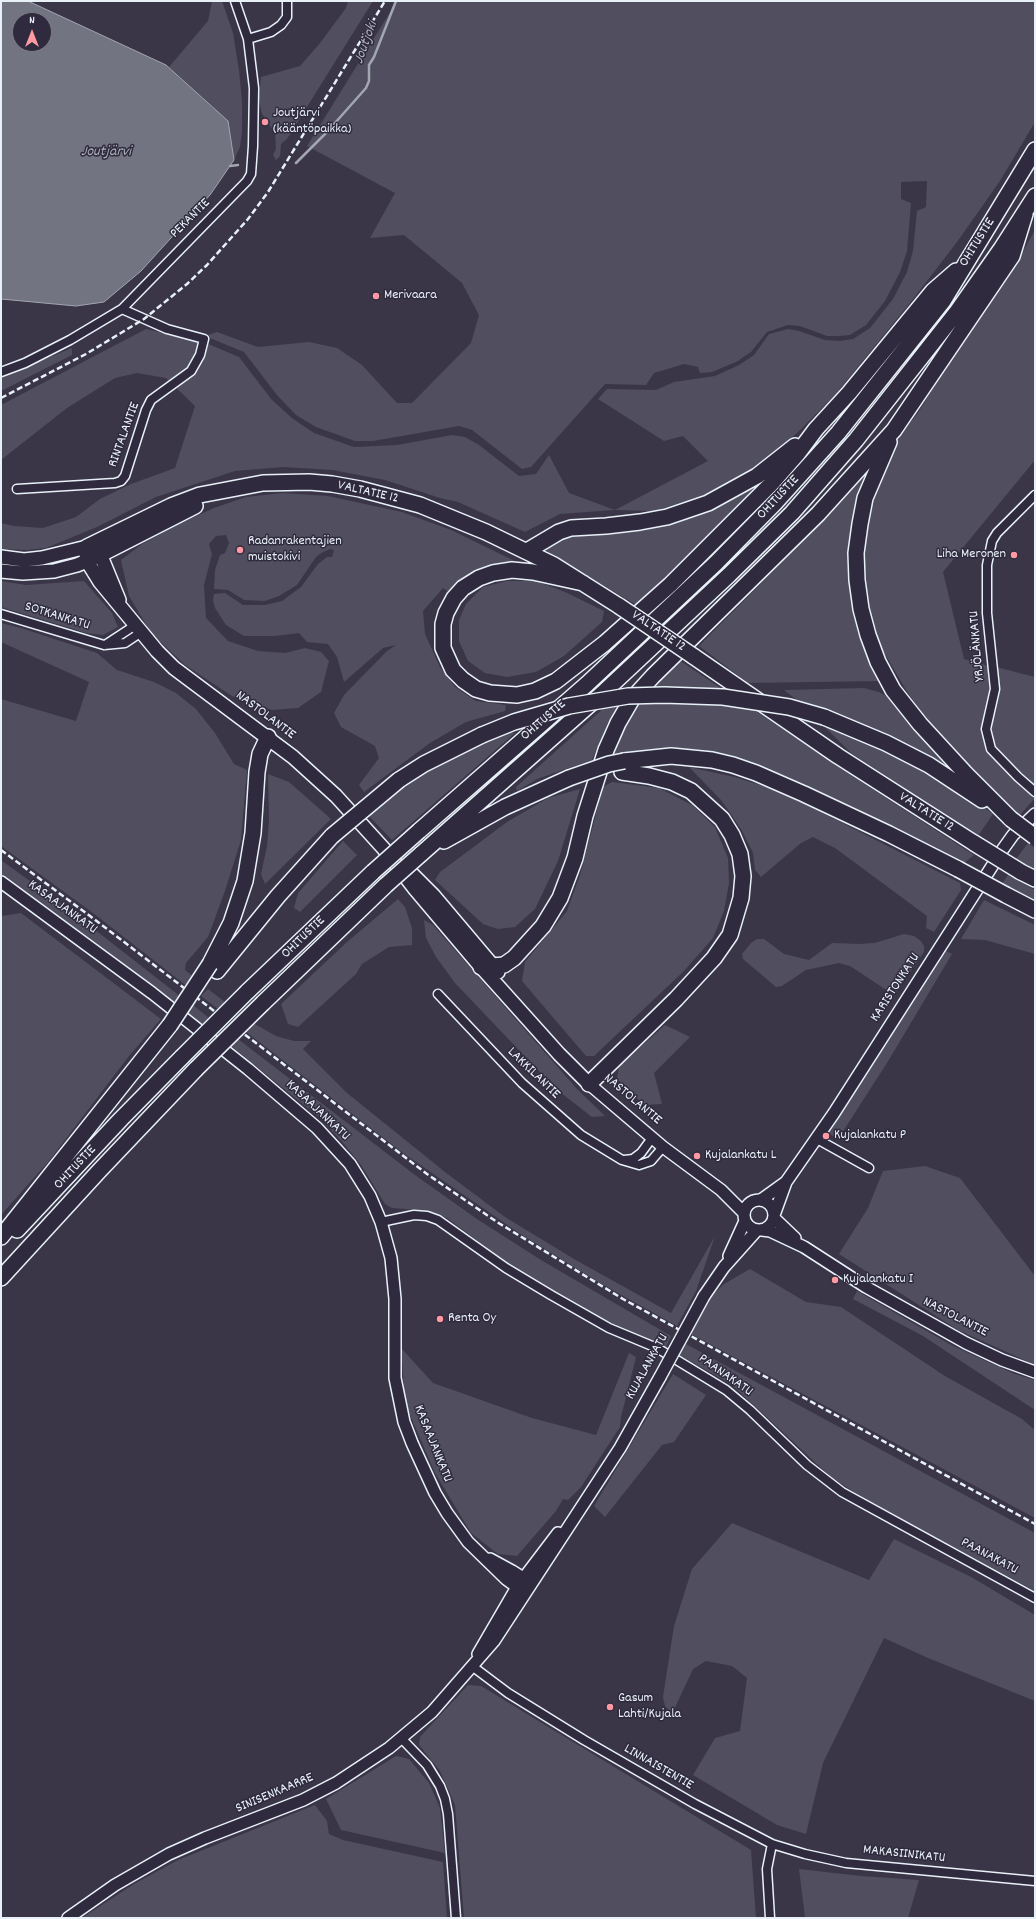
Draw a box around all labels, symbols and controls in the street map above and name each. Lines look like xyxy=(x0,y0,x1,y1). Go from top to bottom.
north arrow xyxy=(12,12,52,52)
text: N xyxy=(29,13,35,29)
water label: Joutjoki xyxy=(351,19,383,67)
place label: Joutjärvi (kääntöpaikka) xyxy=(273,106,351,138)
marker: Joutjärvi (kääntöpaikka) xyxy=(260,117,270,127)
water label: Joutjärvi xyxy=(81,144,131,162)
street label: PEKANTIE xyxy=(167,195,215,243)
street label: OHITUSTIE xyxy=(956,215,1000,271)
place label: Merivaara xyxy=(384,288,437,304)
marker: Merivaara xyxy=(371,291,381,301)
street label: RINTALANTIE xyxy=(105,400,145,470)
street label: OHITUSTIE xyxy=(754,472,804,524)
street label: VALTATIE 12 xyxy=(336,478,400,508)
place label: Radanrakentajien muistokivi xyxy=(248,534,342,566)
marker: Radanrakentajien muistokivi xyxy=(235,545,245,555)
place label: Liha Meronen xyxy=(937,547,1006,563)
marker: Liha Meronen xyxy=(1009,550,1019,560)
street label: SOTKANKATU xyxy=(22,599,92,635)
street label: VALTATIE 12 xyxy=(628,608,688,656)
street label: YRJÖLÄNKATU xyxy=(967,610,989,682)
street label: NASTOLANTIE xyxy=(232,688,298,744)
street label: OHITUSTIE xyxy=(518,697,570,745)
street label: VALTATIE 12 xyxy=(895,789,957,837)
street label: KASAAJANKATU xyxy=(24,877,100,939)
street label: OHITUSTIE xyxy=(279,913,329,963)
street label: KARISTONKATU xyxy=(868,951,924,1025)
street label: LAKKILANTIE xyxy=(503,1045,563,1103)
street label: NASTOLANTIE xyxy=(599,1071,665,1129)
street label: KASAAJANKATU xyxy=(281,1077,353,1145)
place label: Kujalankatu P xyxy=(834,1128,906,1144)
marker: Kujalankatu P xyxy=(821,1131,831,1141)
street label: OHITUSTIE xyxy=(51,1142,101,1194)
place label: Kujalankatu L xyxy=(705,1148,777,1164)
marker: Kujalankatu L xyxy=(692,1151,702,1161)
place label: Kujalankatu I xyxy=(843,1272,913,1288)
marker: Kujalankatu I xyxy=(830,1275,840,1285)
street label: NASTOLANTIE xyxy=(920,1294,990,1342)
place label: Renta Oy xyxy=(448,1311,496,1327)
marker: Renta Oy xyxy=(435,1314,445,1324)
street label: KUJALANKATU xyxy=(623,1331,673,1403)
street label: PAANAKATU xyxy=(695,1351,755,1401)
street label: KASAAJANKATU xyxy=(409,1403,455,1485)
street label: PAANAKATU xyxy=(957,1535,1021,1579)
place label: Gasum Lahti/Kujala xyxy=(618,1691,681,1724)
marker: Gasum Lahti/Kujala xyxy=(605,1702,615,1712)
street label: LINNAISTENTIE xyxy=(620,1741,696,1795)
street label: SINISENKAARRE xyxy=(234,1770,316,1818)
street label: MAKASIINIKATU xyxy=(862,1842,946,1868)

